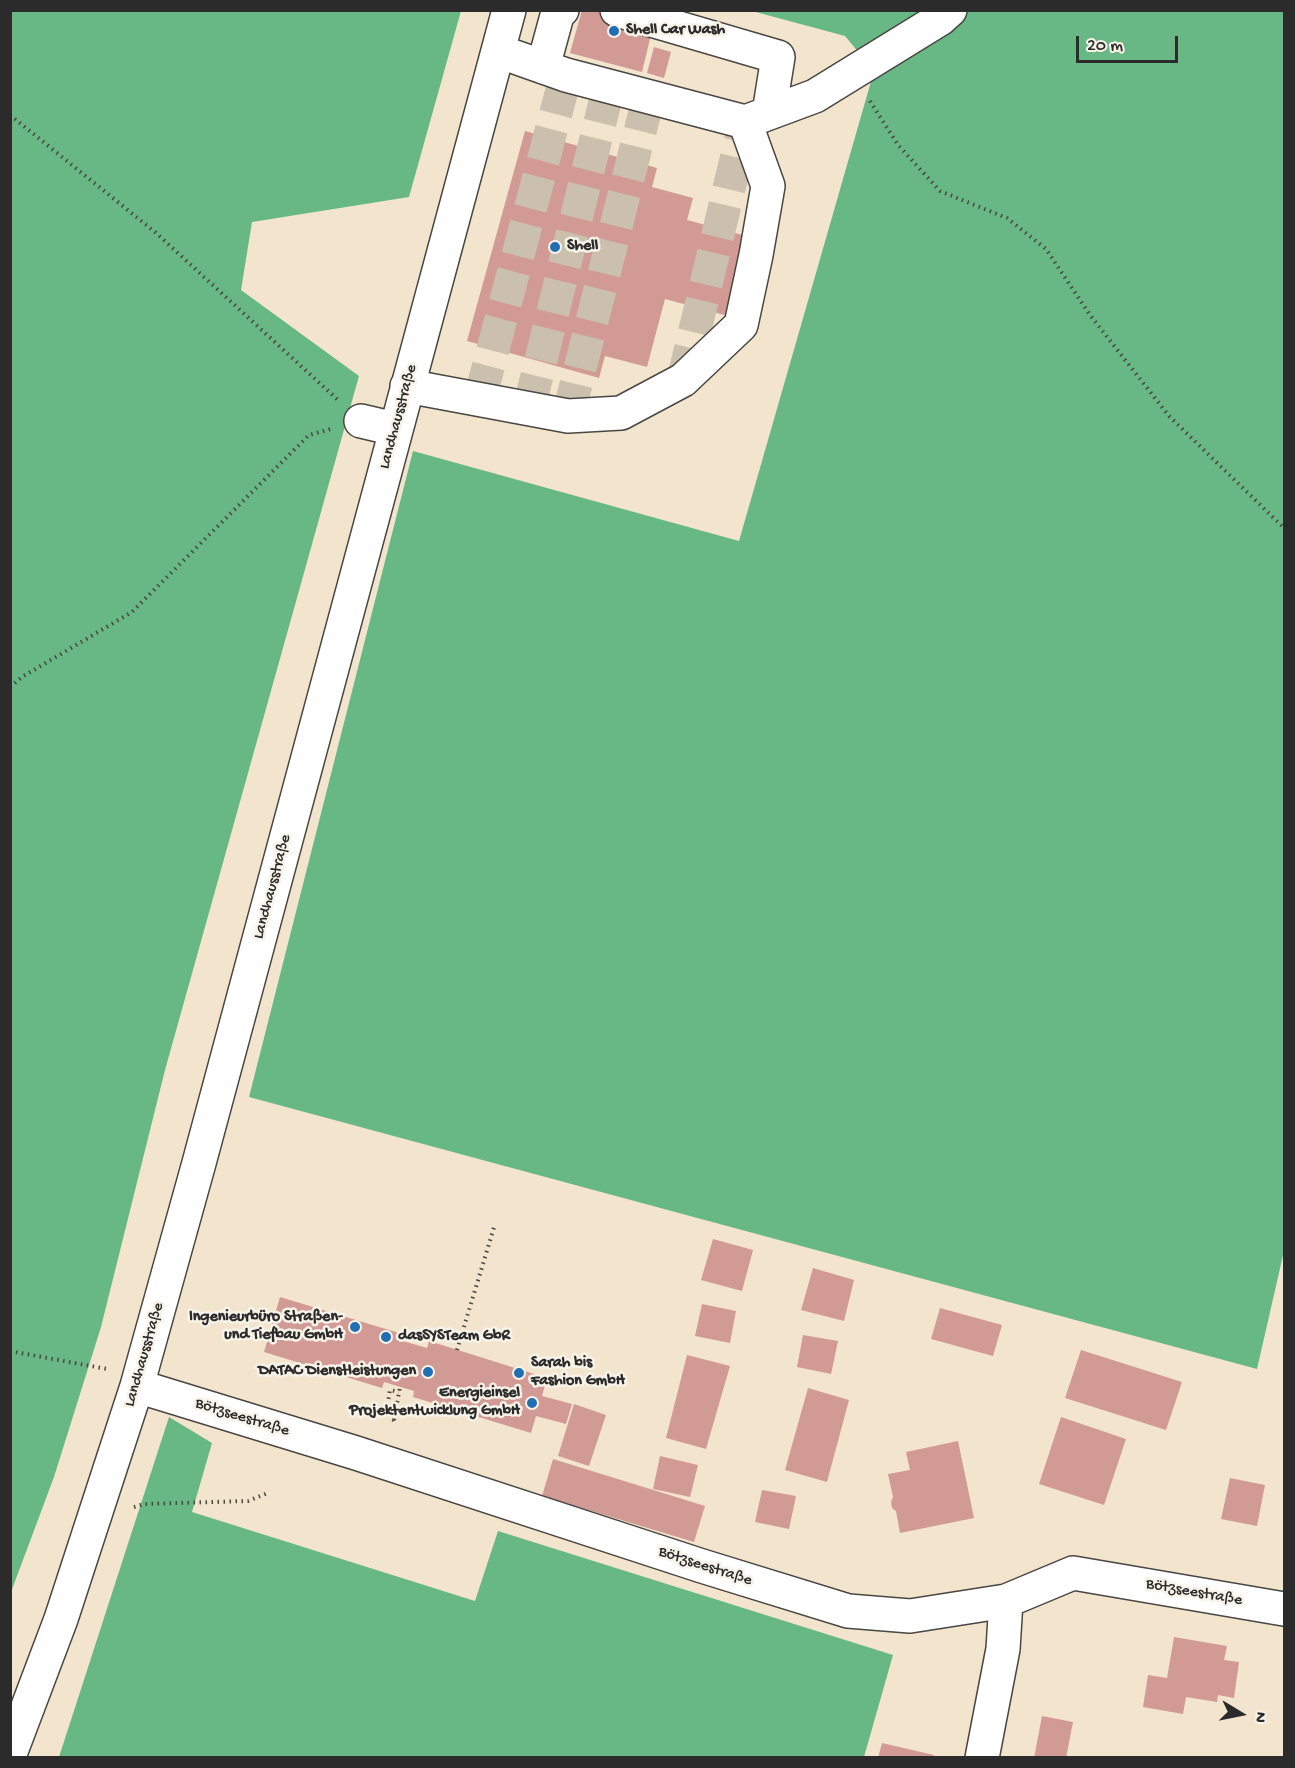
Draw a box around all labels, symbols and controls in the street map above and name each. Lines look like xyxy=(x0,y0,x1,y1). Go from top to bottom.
place label: Shell Car Wash xyxy=(626,21,725,41)
marker: Shell Car Wash xyxy=(607,24,621,38)
scale bar xyxy=(1079,24,1181,62)
text: 20 m xyxy=(1087,36,1123,57)
place label: Shell xyxy=(567,237,598,257)
marker: Shell xyxy=(548,240,562,254)
street label: Landhausstraße xyxy=(376,363,422,471)
street label: Landhausstraße xyxy=(250,833,296,941)
street label: Landhausstraße xyxy=(121,1301,169,1409)
place label: Ingenieurbüro Straßen- und Tiefbau GmbH xyxy=(189,1308,343,1346)
marker: Ingenieurbüro Straßen- und Tiefbau GmbH xyxy=(348,1320,362,1334)
place label: dasSYSTeam GbR xyxy=(398,1327,510,1347)
marker: dasSYSTeam GbR xyxy=(379,1330,393,1344)
place label: Sarah bis Fashion GmbH xyxy=(531,1354,625,1392)
place label: DATAC Dienstleistungen xyxy=(258,1362,416,1382)
marker: DATAC Dienstleistungen xyxy=(421,1365,435,1379)
marker: Sarah bis Fashion GmbH xyxy=(512,1366,526,1380)
place label: Energieinsel Projektentwicklung GmbH xyxy=(349,1384,520,1422)
street label: Bötzseestraße xyxy=(193,1395,291,1441)
marker: Energieinsel Projektentwicklung GmbH xyxy=(525,1396,539,1410)
street label: Bötzseestraße xyxy=(656,1543,754,1591)
street label: Bötzseestraße xyxy=(1144,1575,1244,1611)
north arrow xyxy=(1211,1684,1271,1744)
text: N xyxy=(1249,1710,1269,1724)

